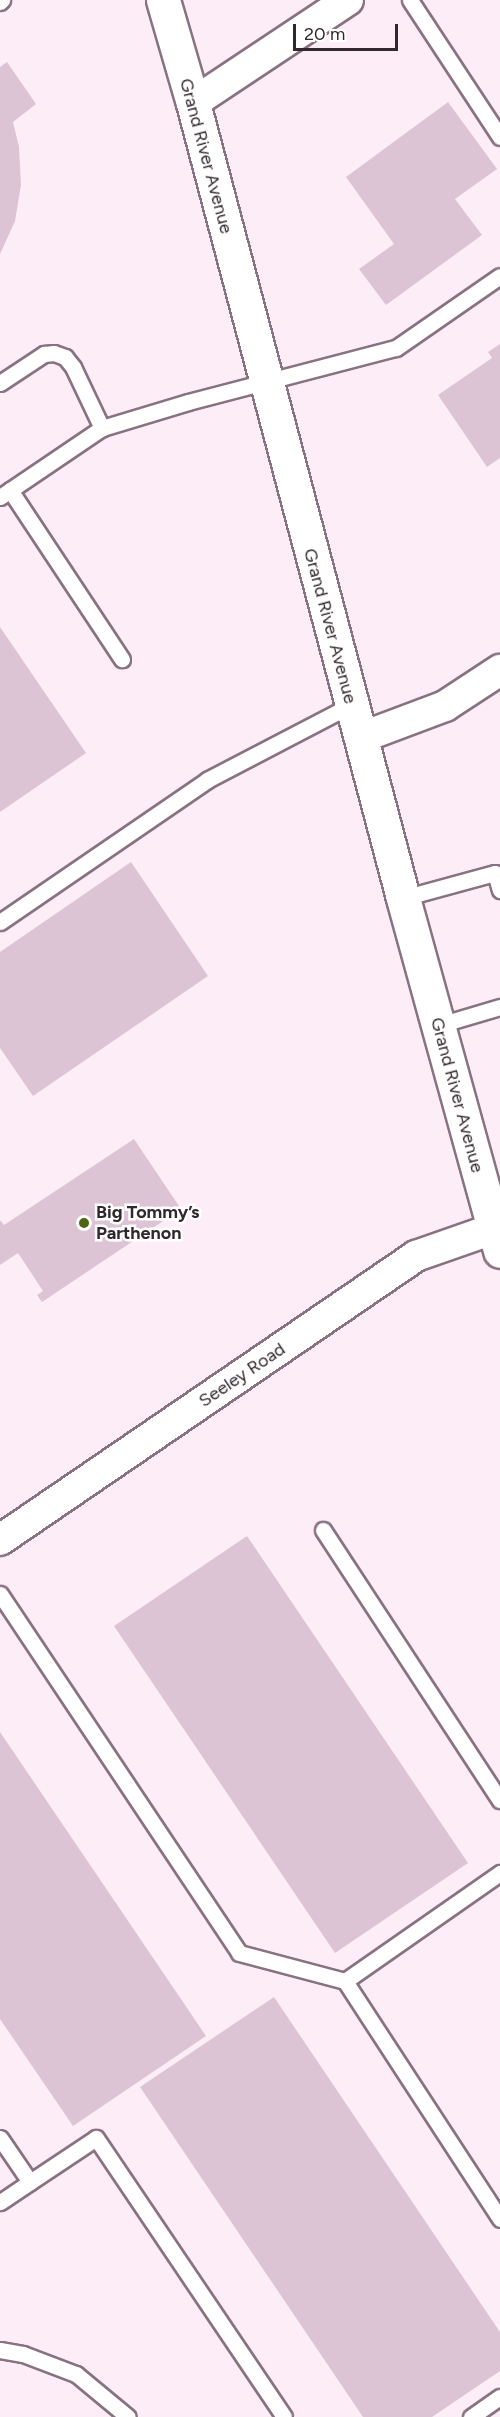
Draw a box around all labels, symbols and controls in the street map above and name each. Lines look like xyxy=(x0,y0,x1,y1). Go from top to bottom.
scale bar xyxy=(296,12,401,50)
text: 20 m xyxy=(304,23,345,45)
street label: Grand River Avenue xyxy=(175,76,237,236)
street label: Grand River Avenue xyxy=(299,546,361,706)
street label: Grand River Avenue xyxy=(426,1015,488,1175)
place label: Big Tommy’s Parthenon xyxy=(96,1202,199,1244)
marker: Big Tommy’s Parthenon xyxy=(77,1216,91,1230)
street label: Seeley Road xyxy=(195,1338,289,1412)

